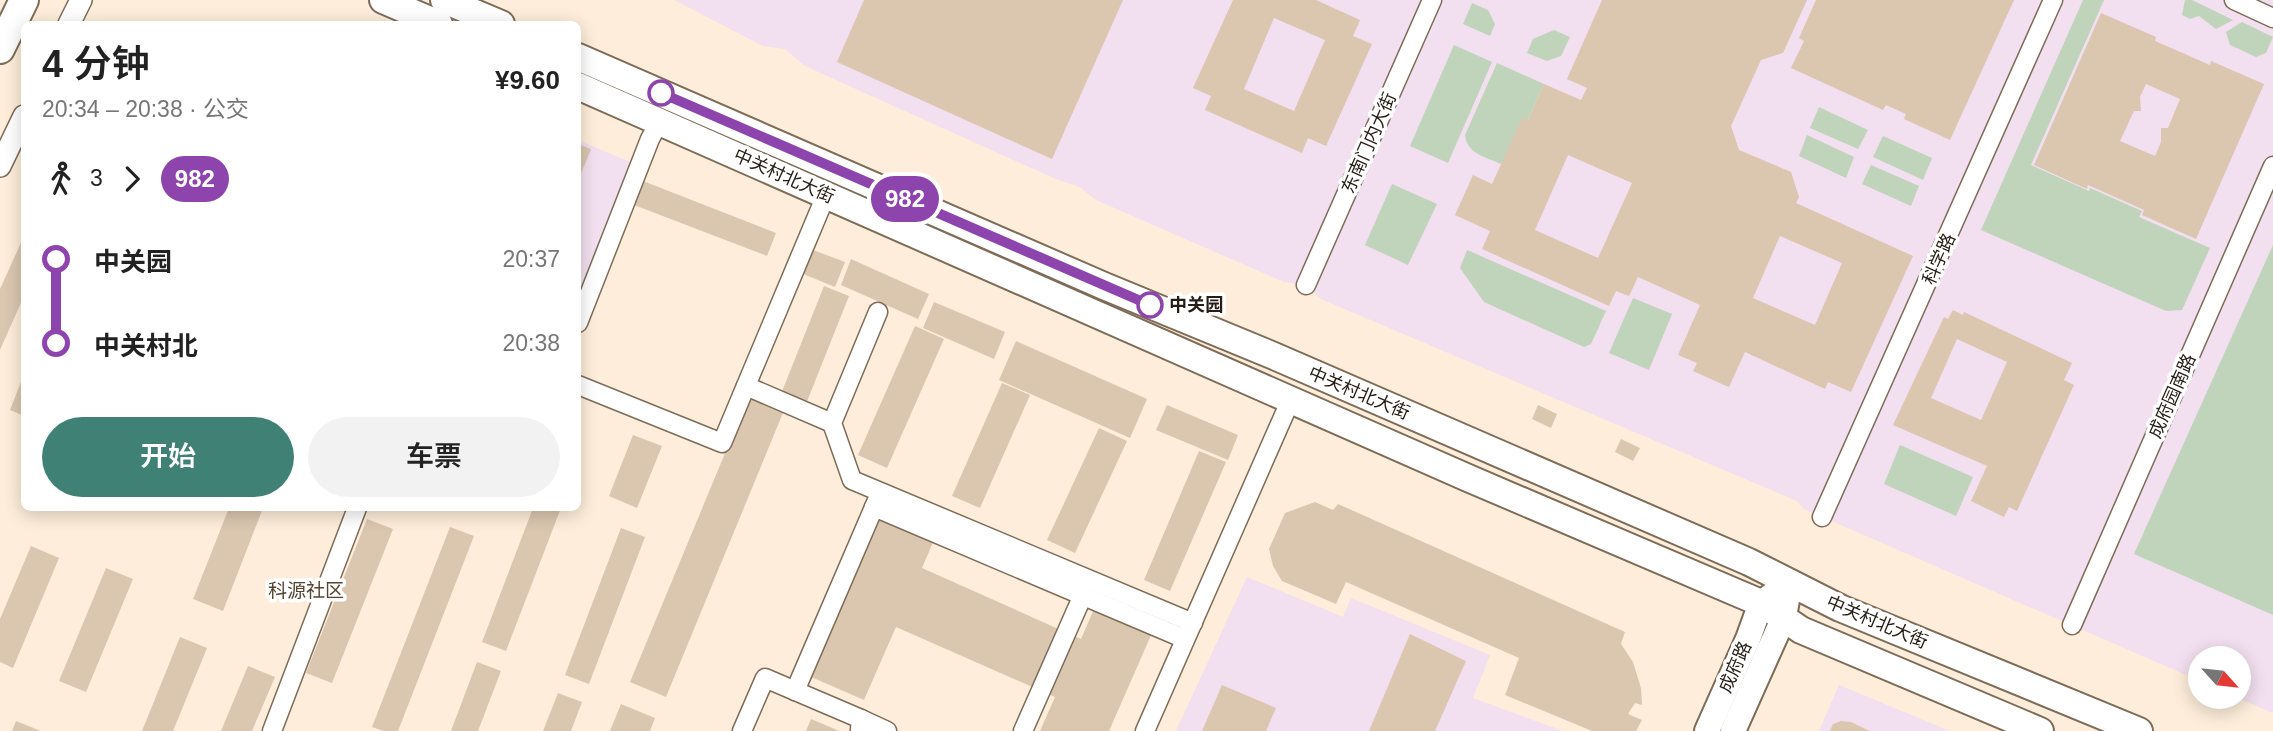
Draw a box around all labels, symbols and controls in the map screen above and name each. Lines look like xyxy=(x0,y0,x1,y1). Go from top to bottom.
text: 4 分钟 xyxy=(42,43,150,85)
text: ¥9.60 xyxy=(495,65,560,95)
unlabelled marker xyxy=(648,80,674,106)
street label: 东南门内大街 xyxy=(1338,90,1400,196)
text: 20:34 – 20:38 · 公交 xyxy=(42,96,249,122)
street label: 中关村北大街 xyxy=(731,145,837,207)
icon: walk xyxy=(42,160,80,198)
icon: forward xyxy=(113,160,151,198)
text: 3 xyxy=(90,165,103,191)
text: 982 xyxy=(175,165,215,192)
line badge: 982 xyxy=(865,176,945,222)
text: 982 xyxy=(885,185,925,212)
street label: 科学路 xyxy=(1919,230,1959,288)
text: 20:37 xyxy=(502,246,560,272)
text: 中关园 xyxy=(94,247,172,277)
marker: 中关园 xyxy=(1137,292,1163,318)
place label: 中关园 xyxy=(1169,295,1223,315)
text: 20:38 xyxy=(502,330,560,356)
text: 中关村北 xyxy=(94,331,198,361)
street label: 成府园南路 xyxy=(2145,351,2199,441)
street label: 中关村北大街 xyxy=(1305,363,1413,423)
button: 开始 xyxy=(42,417,294,497)
button: 车票 xyxy=(308,417,560,497)
district label: 科源社区 xyxy=(268,580,344,601)
street label: 中关村北大街 xyxy=(1823,592,1931,652)
street label: 成府路 xyxy=(1715,638,1755,696)
north arrow xyxy=(2188,646,2250,709)
map controls xyxy=(2188,646,2251,709)

